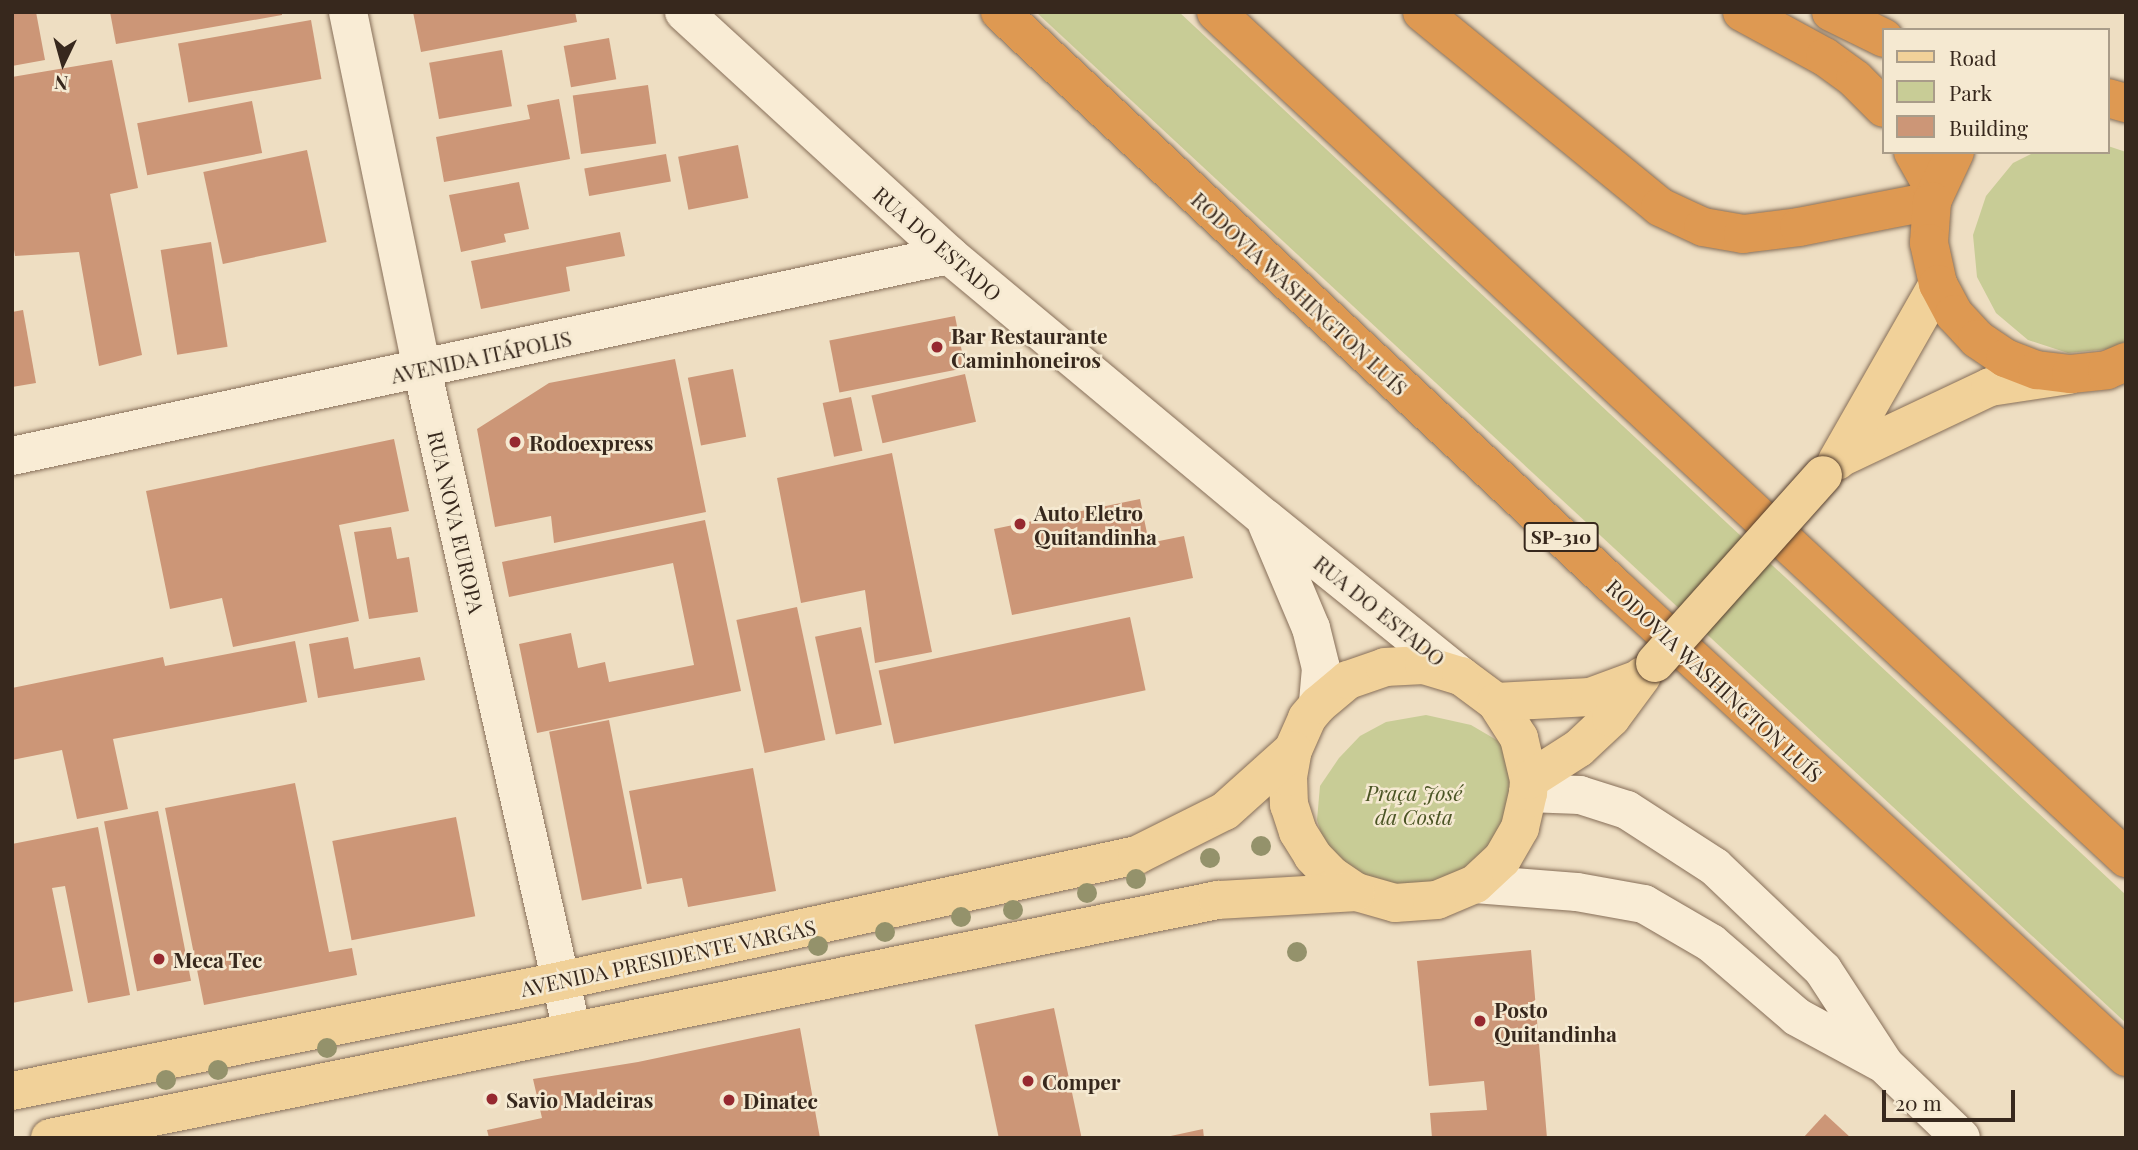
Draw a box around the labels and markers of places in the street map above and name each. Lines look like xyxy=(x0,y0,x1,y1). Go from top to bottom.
place label: Bar Restaurante Caminhoneiros xyxy=(951,322,1108,372)
marker: Bar Restaurante Caminhoneiros xyxy=(929,339,945,355)
place label: Rodoexpress xyxy=(529,429,653,455)
marker: Rodoexpress xyxy=(507,434,523,450)
place label: Auto Eletro Quitandinha xyxy=(1034,499,1157,549)
marker: Auto Eletro Quitandinha xyxy=(1012,516,1028,532)
place label: Meca Tec xyxy=(173,946,263,972)
marker: Meca Tec xyxy=(151,951,167,967)
place label: Posto Quitandinha xyxy=(1494,996,1617,1046)
marker: Posto Quitandinha xyxy=(1472,1013,1488,1029)
place label: Comper xyxy=(1042,1068,1121,1094)
marker: Comper xyxy=(1020,1073,1036,1089)
place label: Savio Madeiras xyxy=(506,1086,653,1112)
place label: Dinatec xyxy=(743,1087,818,1113)
marker: Savio Madeiras xyxy=(484,1091,500,1107)
marker: Dinatec xyxy=(721,1092,737,1108)

